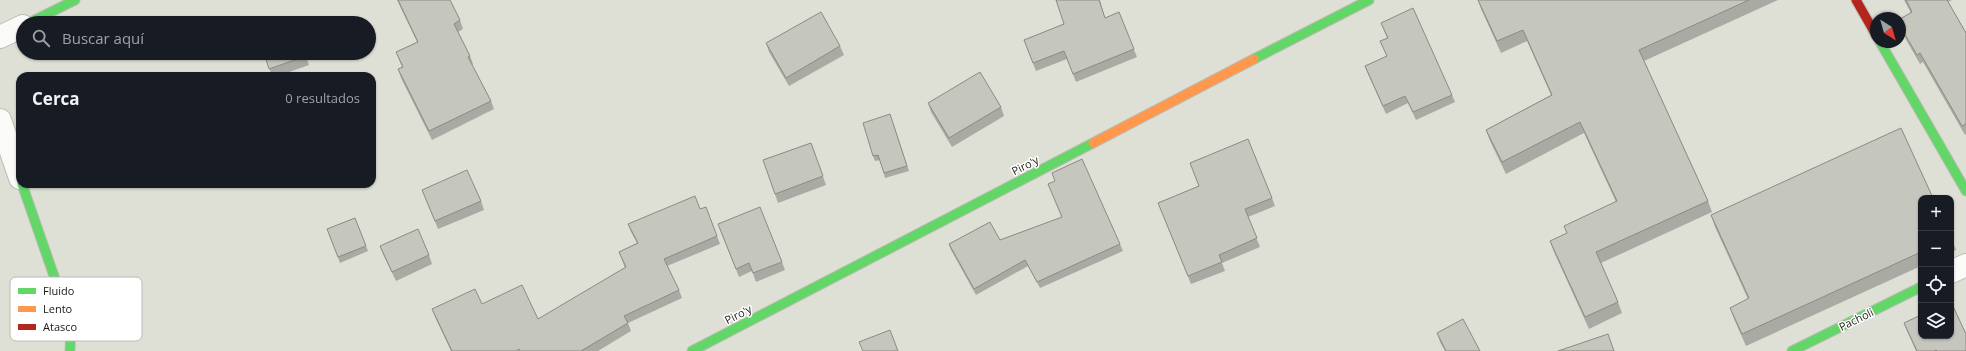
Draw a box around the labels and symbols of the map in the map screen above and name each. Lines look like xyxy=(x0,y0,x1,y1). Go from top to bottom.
north arrow xyxy=(1870,12,1906,48)
street label: Piro'y xyxy=(1009,152,1042,178)
legend xyxy=(10,277,142,341)
text: Fluido xyxy=(43,283,75,298)
text: Lento xyxy=(43,301,73,316)
street label: Piro'y xyxy=(722,301,755,327)
street label: Pacholi xyxy=(1836,304,1876,334)
text: Atasco xyxy=(43,319,78,334)

